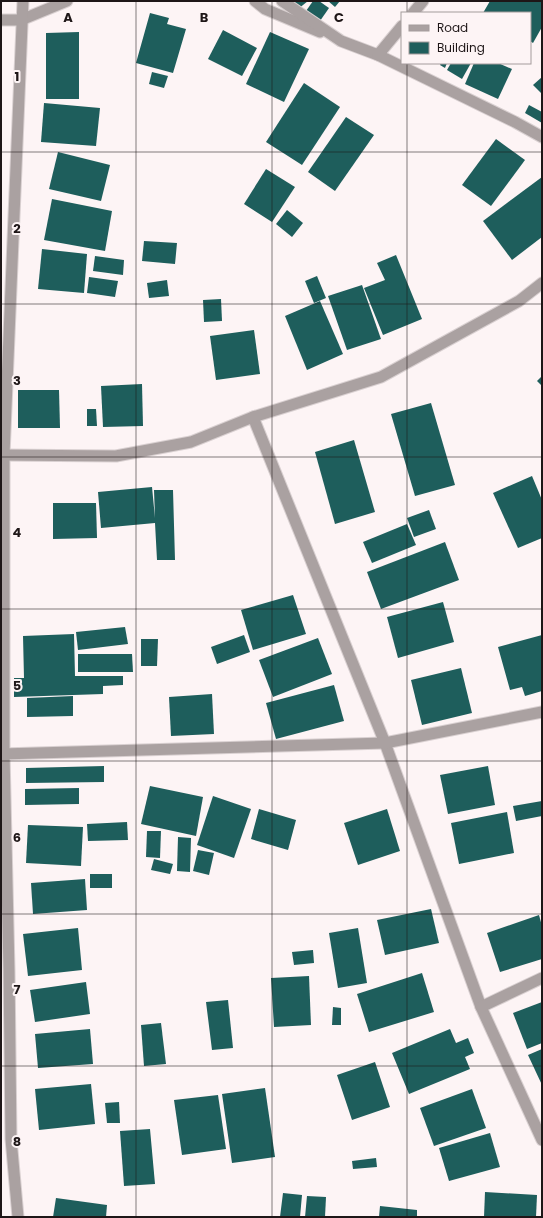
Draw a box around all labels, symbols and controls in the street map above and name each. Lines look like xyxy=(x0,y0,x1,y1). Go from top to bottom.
text: A xyxy=(63,8,73,27)
text: B xyxy=(200,8,209,27)
text: C xyxy=(334,8,344,27)
legend xyxy=(401,12,531,64)
text: Road xyxy=(437,19,468,36)
text: Building xyxy=(437,39,485,56)
text: 1 xyxy=(15,67,19,86)
text: 2 xyxy=(13,219,21,238)
text: 3 xyxy=(13,371,21,390)
text: 4 xyxy=(13,523,22,542)
text: 5 xyxy=(13,676,21,695)
text: 6 xyxy=(13,828,21,847)
text: 7 xyxy=(14,980,21,999)
text: 8 xyxy=(13,1132,21,1151)

